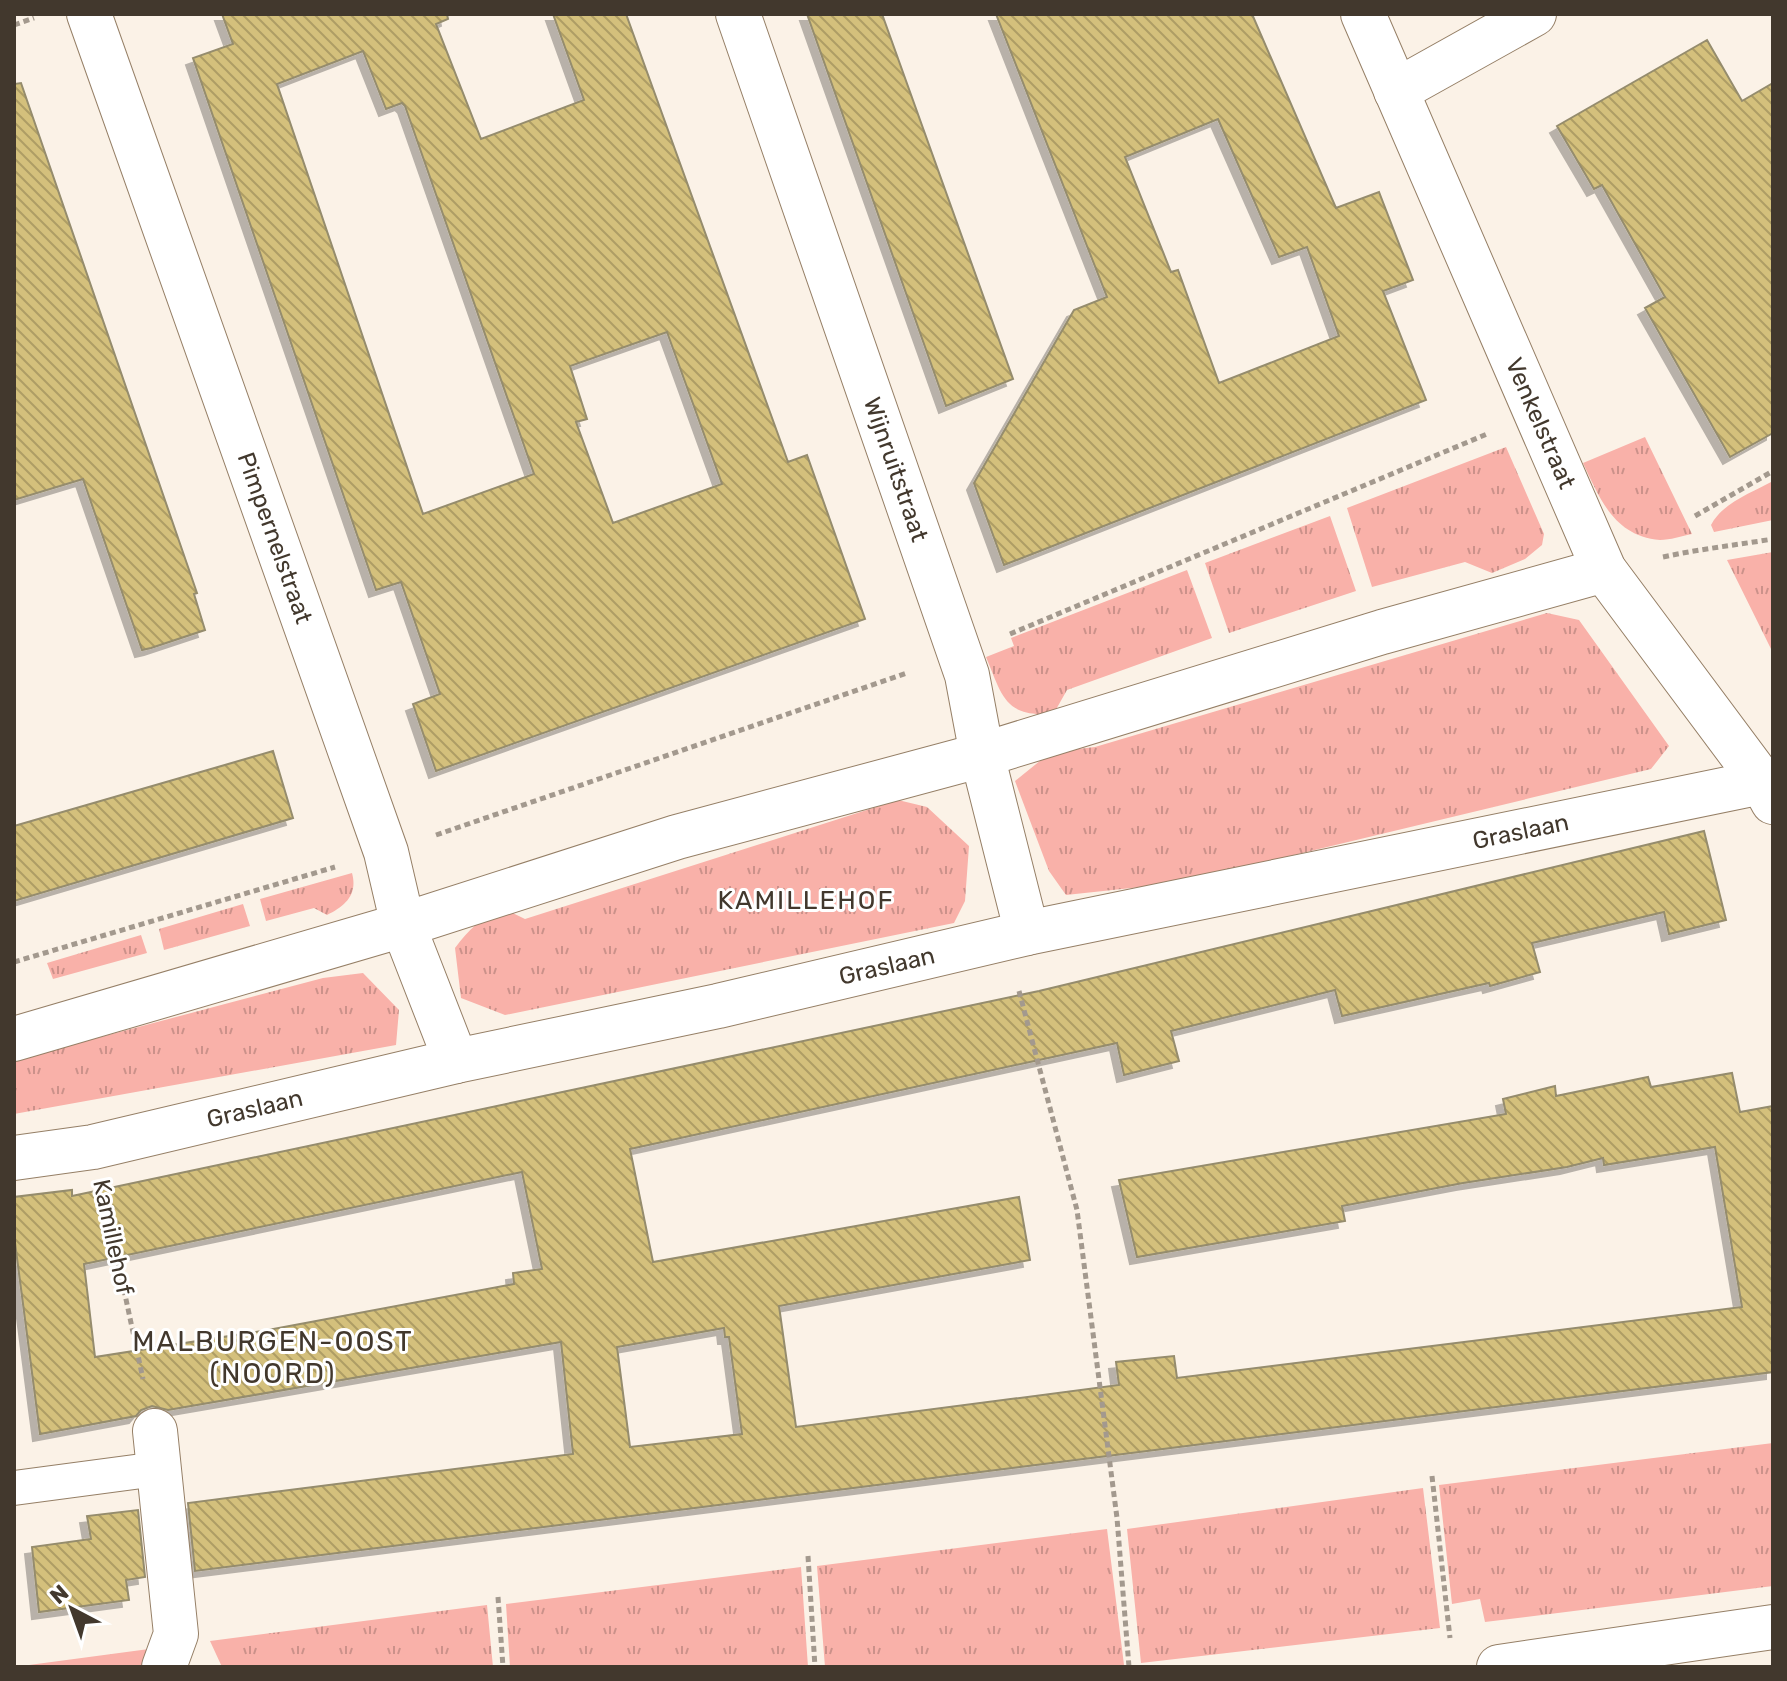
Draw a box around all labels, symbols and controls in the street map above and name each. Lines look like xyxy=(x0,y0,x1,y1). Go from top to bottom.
street label: Venkelstraat xyxy=(1500,353,1581,493)
street label: Wijnruitstraat xyxy=(858,394,934,545)
street label: Pimpernelstraat xyxy=(232,449,318,627)
street label: Graslaan xyxy=(1470,808,1571,855)
district label: KAMILLEHOF xyxy=(717,885,895,916)
street label: Graslaan xyxy=(836,941,938,991)
street label: Graslaan xyxy=(204,1084,306,1134)
street label: Kamillehof xyxy=(87,1177,139,1298)
district label: MALBURGEN-OOST (NOORD) xyxy=(132,1325,414,1390)
north arrow xyxy=(32,1569,112,1649)
text: N xyxy=(44,1579,74,1610)

